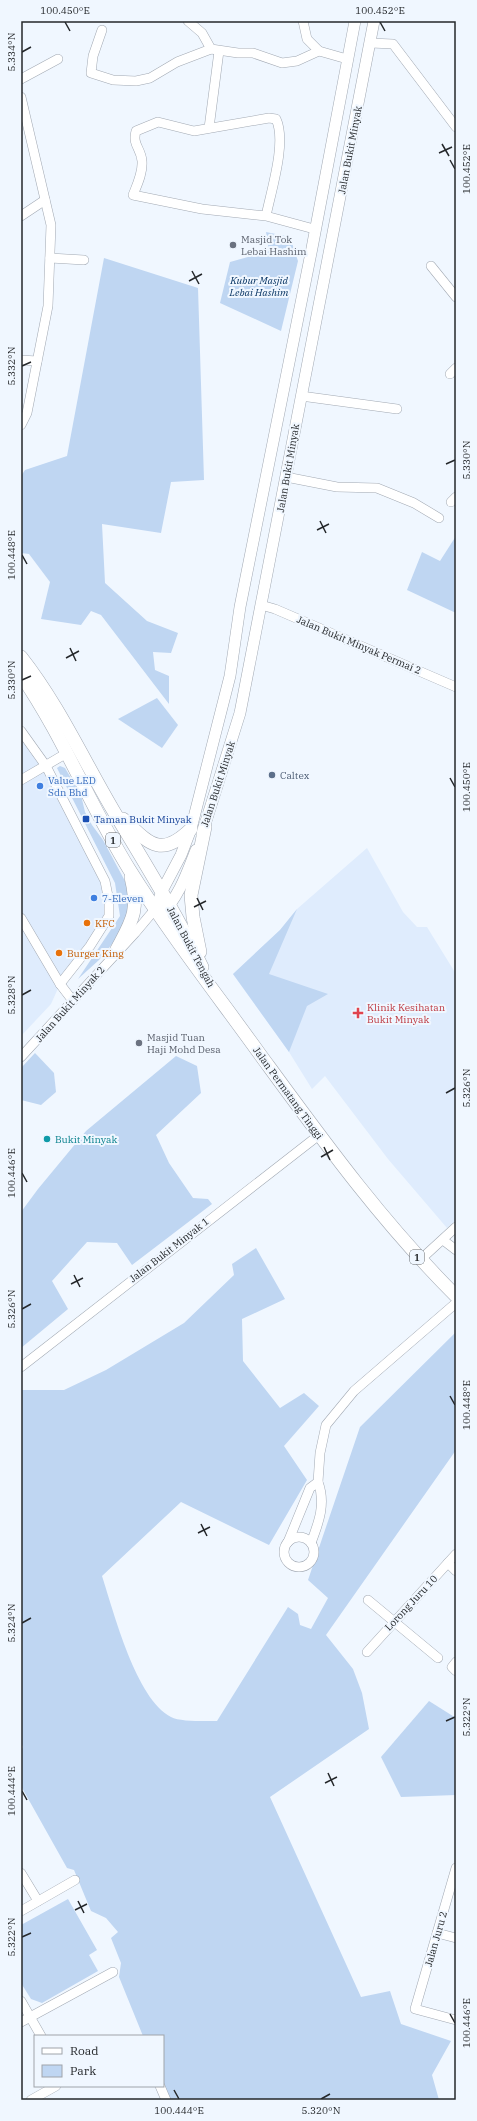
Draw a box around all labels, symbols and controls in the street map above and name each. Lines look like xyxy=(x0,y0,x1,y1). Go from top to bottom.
text: 100.450°E xyxy=(40,4,90,17)
text: 100.452°E xyxy=(355,4,405,17)
text: 5.334°N xyxy=(5,32,18,72)
street label: Jalan Bukit Minyak xyxy=(335,105,365,195)
text: 100.452°E xyxy=(460,144,473,194)
place label: Masjid Tok Lebai Hashim xyxy=(241,233,307,258)
marker: Masjid Tok Lebai Hashim xyxy=(228,240,238,250)
park label: Kubur Masjid Lebai Hashim xyxy=(229,274,289,299)
text: 5.332°N xyxy=(5,346,18,386)
street label: Jalan Bukit Minyak xyxy=(274,423,302,513)
text: 5.330°N xyxy=(460,440,473,480)
text: 100.448°E xyxy=(5,530,18,580)
street label: Jalan Bukit Minyak Permai 2 xyxy=(295,613,423,677)
text: 5.330°N xyxy=(5,660,18,700)
street label: Jalan Bukit Minyak xyxy=(198,739,238,829)
text: 100.450°E xyxy=(460,762,473,812)
place label: Caltex xyxy=(280,769,310,782)
marker: Caltex xyxy=(267,770,277,780)
place label: Value LED Sdn Bhd xyxy=(48,774,96,799)
marker: Value LED Sdn Bhd xyxy=(35,781,45,791)
place label: Taman Bukit Minyak xyxy=(94,813,192,826)
marker: Taman Bukit Minyak xyxy=(81,814,91,824)
road number: 1 xyxy=(106,833,120,847)
place label: 7-Eleven xyxy=(102,892,144,905)
marker: 7-Eleven xyxy=(89,893,99,903)
street label: Jalan Bukit Tengah xyxy=(164,904,218,990)
place label: KFC xyxy=(95,917,115,930)
marker: KFC xyxy=(82,918,92,928)
place label: Burger King xyxy=(67,947,124,960)
marker: Burger King xyxy=(54,948,64,958)
street label: Jalan Bukit Minyak 2 xyxy=(32,963,108,1045)
text: 5.328°N xyxy=(5,975,18,1015)
place label: Klinik Kesihatan Bukit Minyak xyxy=(367,1001,446,1026)
marker: Klinik Kesihatan Bukit Minyak xyxy=(352,1007,364,1019)
place label: Masjid Tuan Haji Mohd Desa xyxy=(147,1031,221,1056)
marker: Masjid Tuan Haji Mohd Desa xyxy=(134,1038,144,1048)
street label: Jalan Permatang Tinggi xyxy=(250,1044,326,1142)
text: 5.326°N xyxy=(460,1068,473,1108)
place label: Bukit Minyak xyxy=(55,1133,117,1146)
marker: Bukit Minyak xyxy=(42,1134,52,1144)
text: 100.446°E xyxy=(5,1148,18,1198)
street label: Jalan Bukit Minyak 1 xyxy=(126,1215,212,1285)
road number: 1 xyxy=(410,1250,424,1264)
text: 5.326°N xyxy=(5,1289,18,1329)
text: 100.448°E xyxy=(460,1380,473,1430)
street label: Lorong Juru 10 xyxy=(382,1572,440,1634)
text: 5.324°N xyxy=(5,1603,18,1643)
text: 5.322°N xyxy=(460,1697,473,1737)
text: 100.444°E xyxy=(5,1766,18,1816)
street label: Jalan Juru 2 xyxy=(422,1910,450,1968)
text: 5.322°N xyxy=(5,1917,18,1957)
text: 100.446°E xyxy=(460,1998,473,2048)
legend xyxy=(34,2035,164,2087)
text: Road xyxy=(70,2043,99,2058)
text: Park xyxy=(70,2063,96,2078)
text: 100.444°E xyxy=(154,2104,204,2117)
text: 5.320°N xyxy=(301,2104,341,2117)

